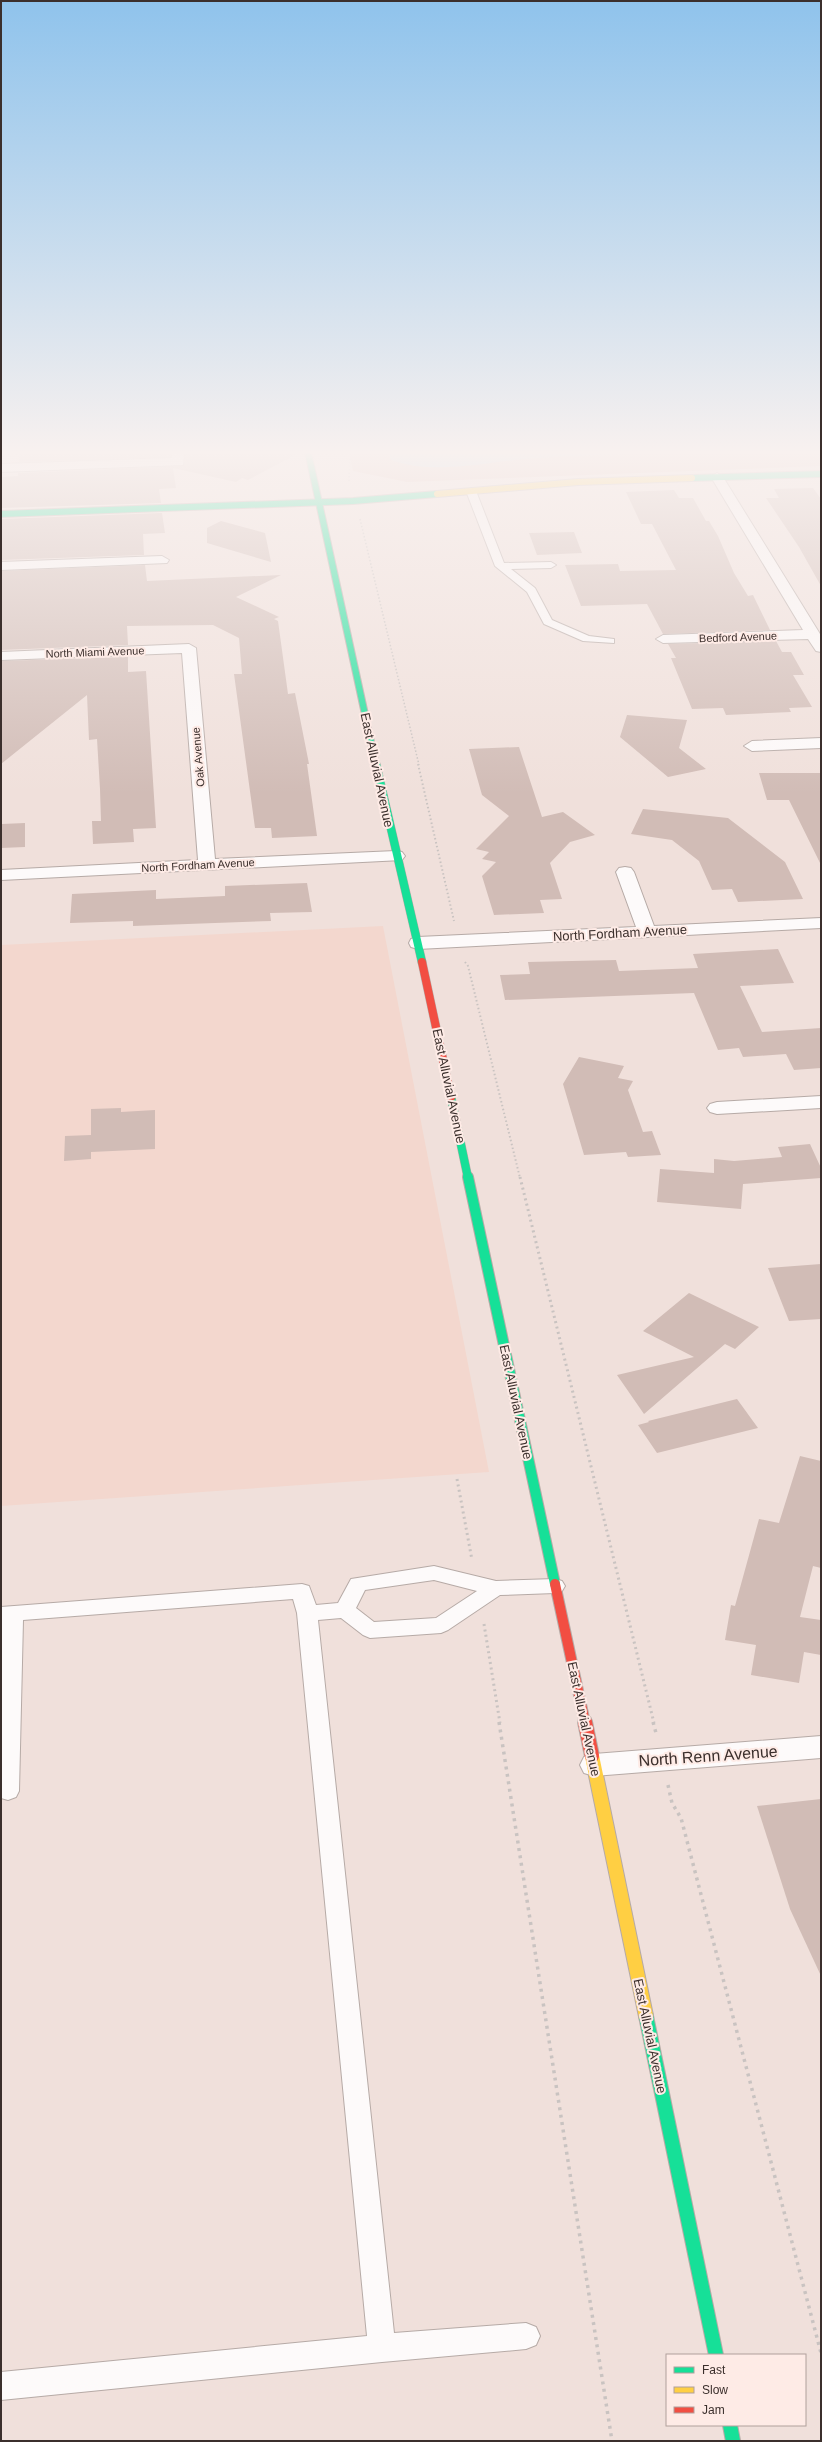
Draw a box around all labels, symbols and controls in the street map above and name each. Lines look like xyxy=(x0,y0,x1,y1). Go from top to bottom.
street label: Bedford Avenue xyxy=(699,630,777,644)
street label: North Miami Avenue xyxy=(45,644,145,660)
street label: East Alluvial Avenue xyxy=(358,711,396,829)
street label: Oak Avenue xyxy=(189,727,207,787)
street label: North Fordham Avenue xyxy=(141,856,255,874)
street label: North Fordham Avenue xyxy=(553,922,687,944)
street label: East Alluvial Avenue xyxy=(430,1027,468,1145)
street label: East Alluvial Avenue xyxy=(497,1343,535,1461)
street label: East Alluvial Avenue xyxy=(565,1660,603,1778)
street label: North Renn Avenue xyxy=(638,1743,778,1769)
street label: East Alluvial Avenue xyxy=(631,1977,669,2095)
legend xyxy=(666,2354,806,2426)
text: Fast xyxy=(702,2363,726,2377)
text: Slow xyxy=(702,2383,728,2397)
text: Jam xyxy=(702,2403,725,2417)

